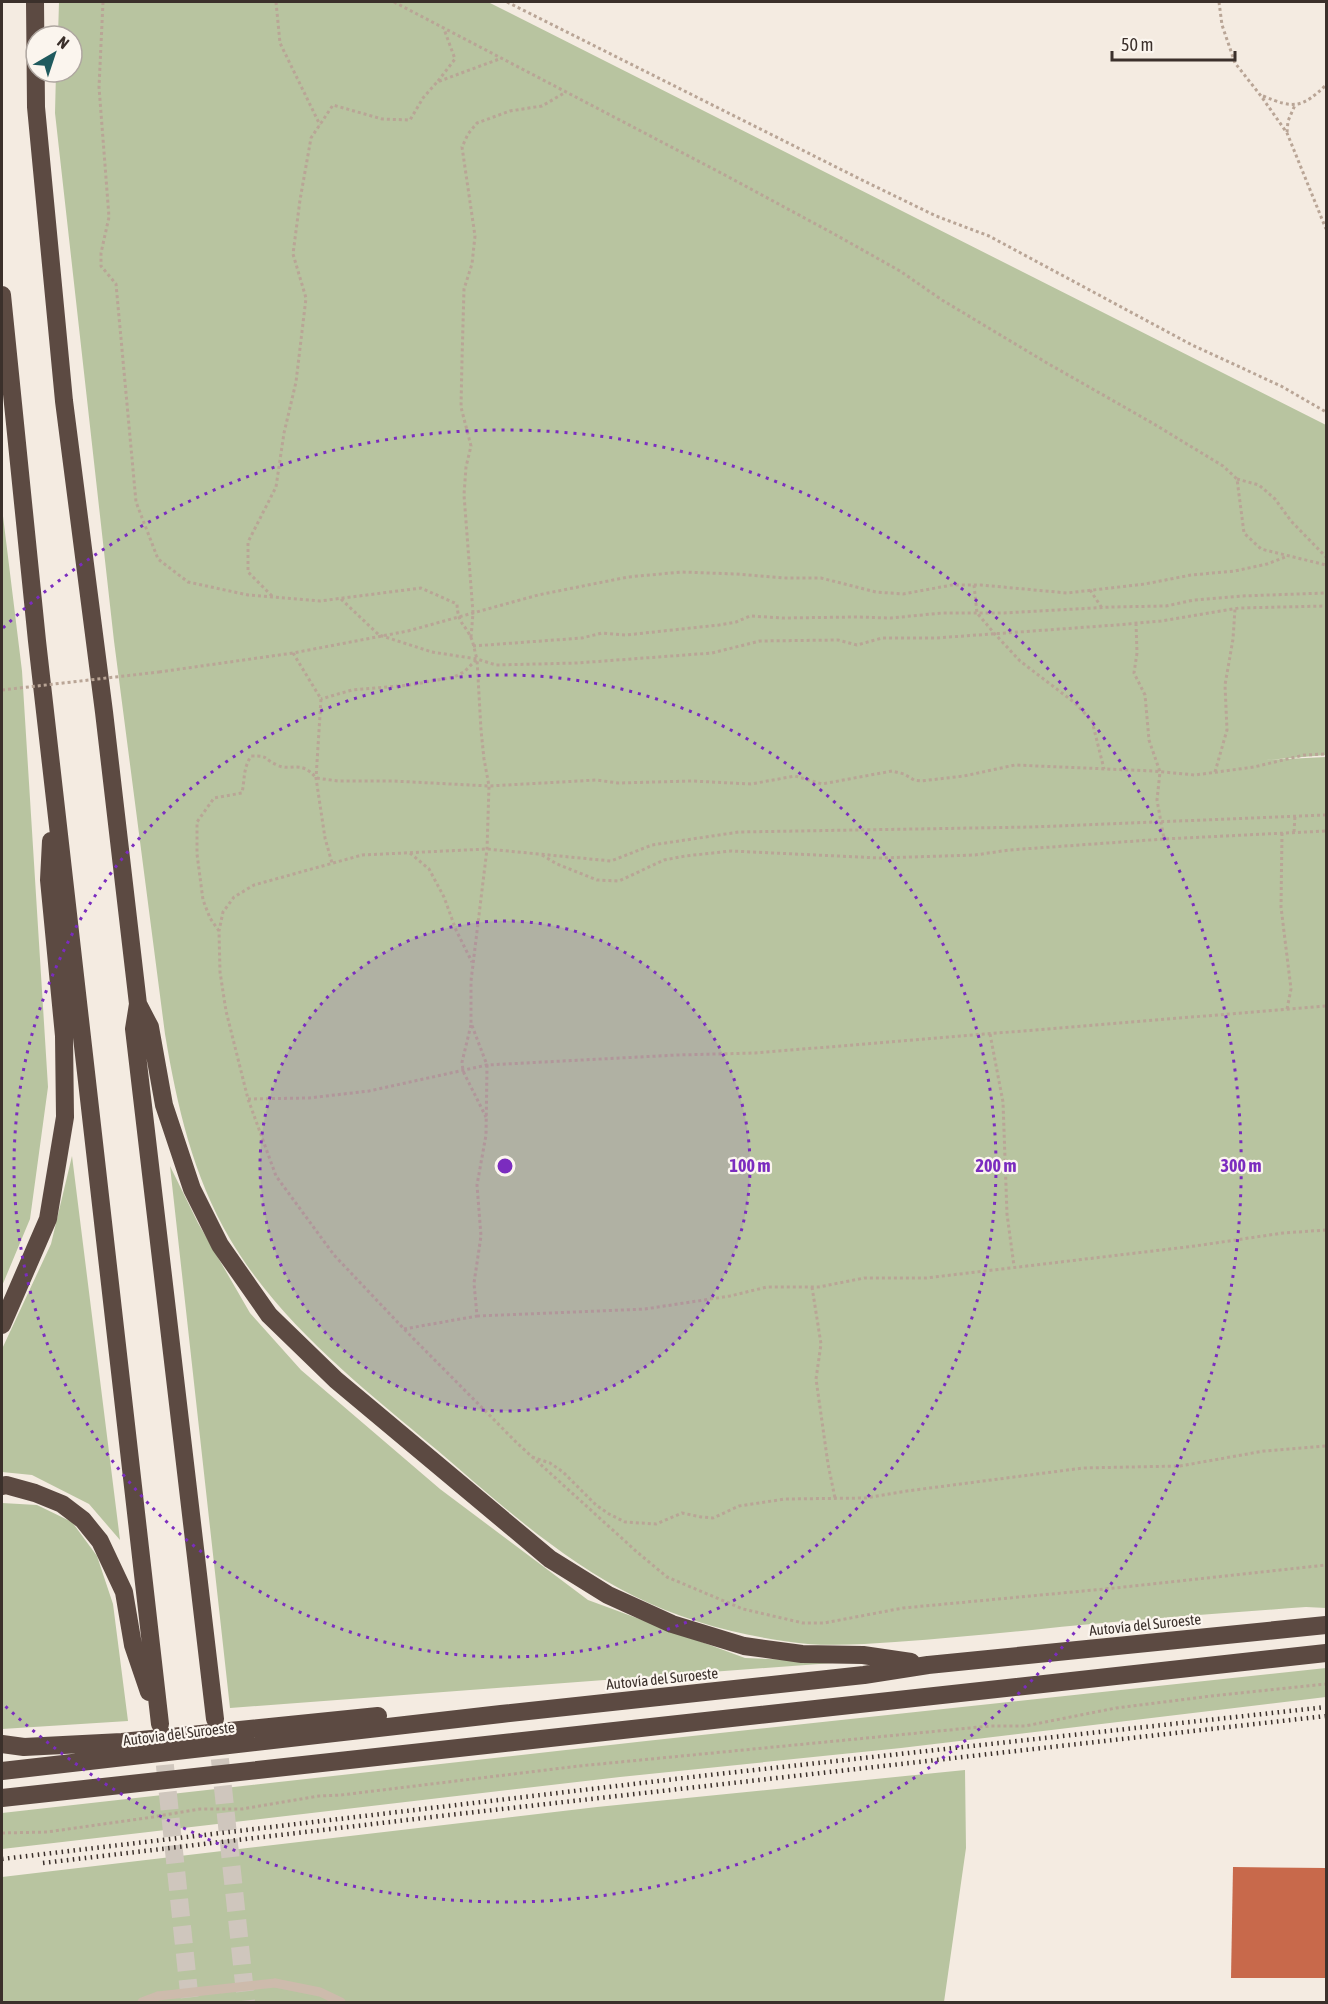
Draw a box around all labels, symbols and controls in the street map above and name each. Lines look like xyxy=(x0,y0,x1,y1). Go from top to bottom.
north arrow xyxy=(24,24,84,84)
scale bar xyxy=(1112,24,1235,62)
text: N xyxy=(54,32,73,52)
text: 50 m xyxy=(1121,34,1153,55)
text: 100 m xyxy=(730,1155,770,1176)
text: 200 m xyxy=(976,1155,1016,1176)
text: 300 m xyxy=(1221,1155,1261,1176)
centre of rings xyxy=(495,1156,515,1176)
street label: Autovía del Suroeste xyxy=(1088,1610,1202,1639)
street label: Autovía del Suroeste xyxy=(605,1664,719,1693)
street label: Autovía del Suroeste xyxy=(122,1718,236,1749)

